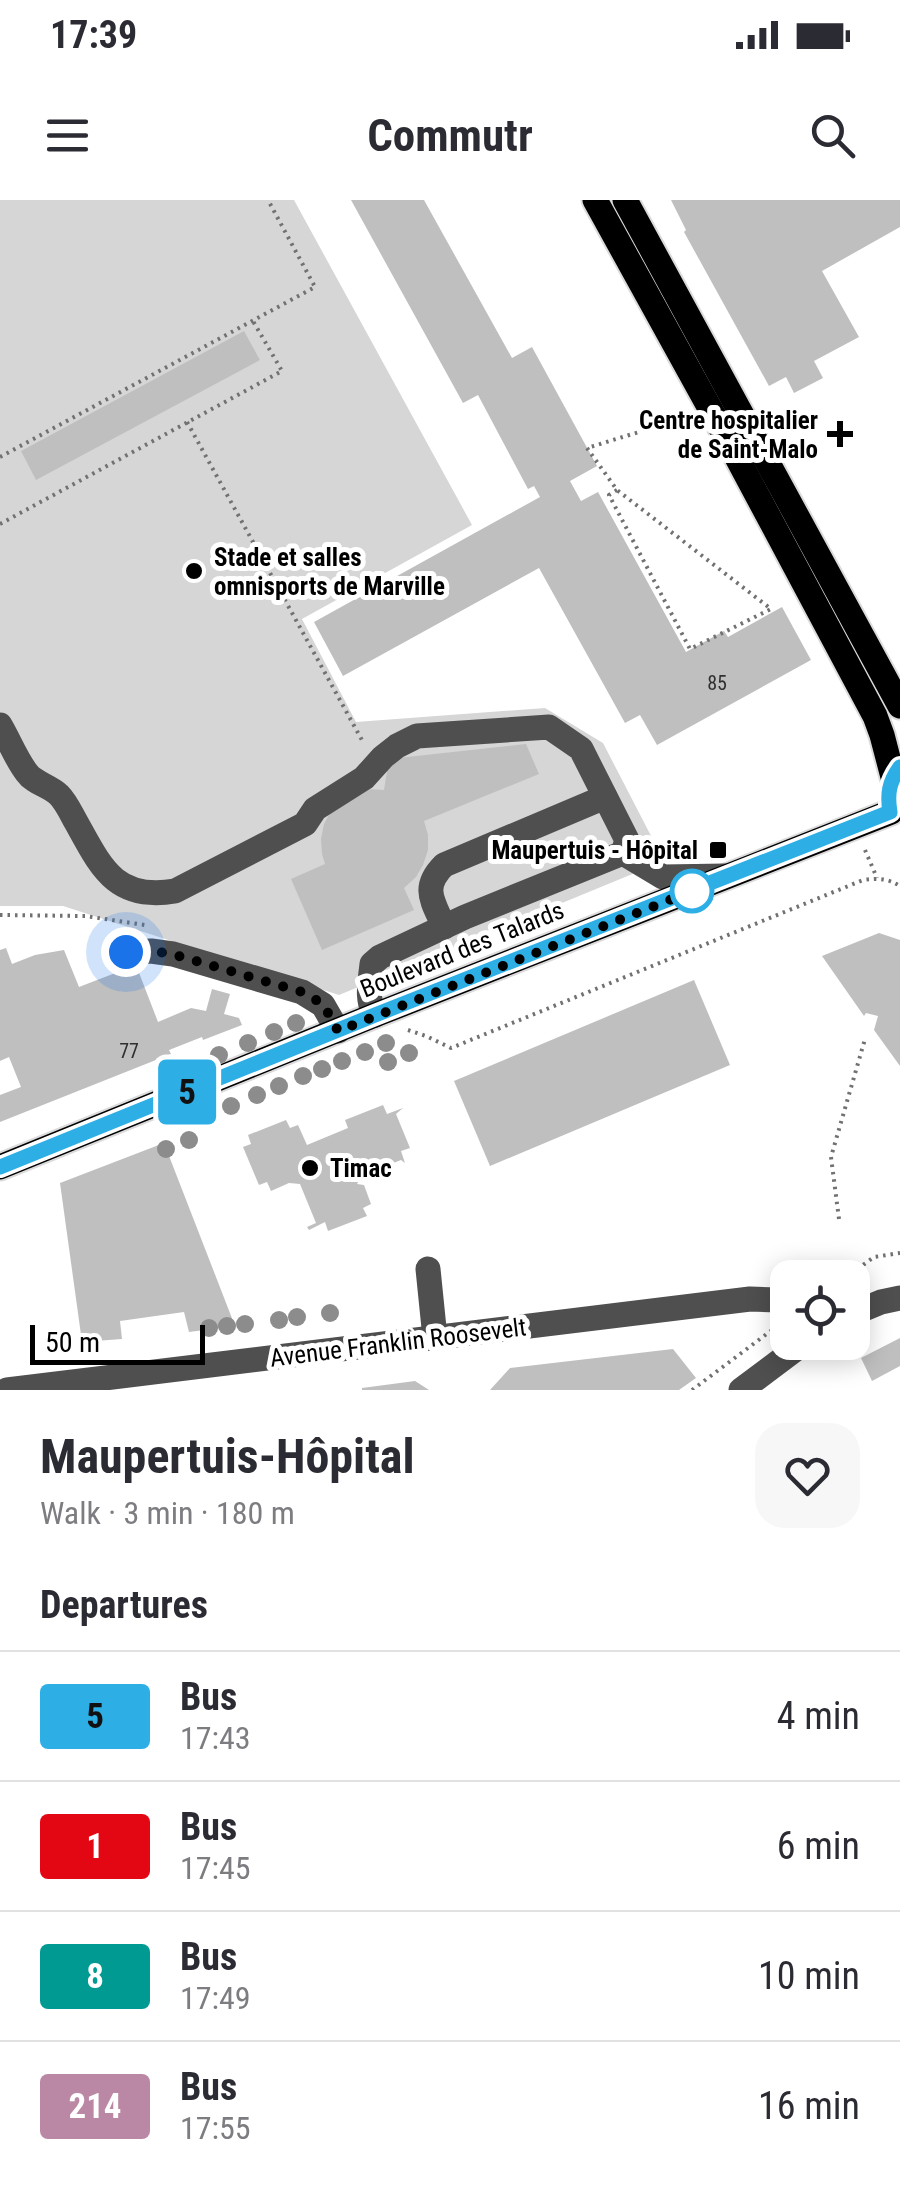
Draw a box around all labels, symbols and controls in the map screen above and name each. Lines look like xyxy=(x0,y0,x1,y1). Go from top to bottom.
text: 17:39 xyxy=(50,13,137,57)
icon: menu xyxy=(40,108,95,163)
icon: search xyxy=(805,108,860,163)
text: Commutr xyxy=(367,109,533,162)
place label: Centre hospitalier de Saint-Malo xyxy=(639,406,818,464)
marker: Centre hospitalier de Saint-Malo xyxy=(827,421,853,447)
place label: Stade et salles omnisports de Marville xyxy=(214,543,445,601)
marker: Stade et salles omnisports de Marville xyxy=(183,560,205,582)
house number: 85 xyxy=(707,671,727,695)
place label: Maupertuis - Hôpital xyxy=(491,836,698,865)
marker: Maupertuis - Hôpital xyxy=(707,839,729,861)
unlabelled marker xyxy=(671,870,713,912)
street label: Boulevard des Talards xyxy=(356,895,568,1004)
your location xyxy=(101,927,151,977)
house number: 77 xyxy=(119,1039,139,1063)
line badge: 5 xyxy=(154,1060,220,1124)
text: 5 xyxy=(178,1072,196,1113)
place label: Timac xyxy=(330,1154,392,1183)
marker: Timac xyxy=(299,1157,321,1179)
map controls xyxy=(770,1260,870,1360)
button: locate xyxy=(770,1260,870,1360)
street label: Avenue Franklin Roosevelt xyxy=(268,1312,528,1373)
scale bar xyxy=(30,1320,205,1364)
text: 50 m xyxy=(45,1326,100,1359)
button: heart xyxy=(755,1423,860,1528)
text: Maupertuis-Hôpital xyxy=(40,1428,415,1485)
text: Walk · 3 min · 180 m xyxy=(40,1494,295,1532)
text: Departures xyxy=(40,1583,208,1627)
text: Bus xyxy=(180,1675,237,1719)
text: 4 min xyxy=(777,1694,860,1738)
text: 5 xyxy=(86,1696,104,1737)
text: 17:43 xyxy=(180,1719,251,1757)
text: Bus xyxy=(180,1805,237,1849)
text: 6 min xyxy=(777,1824,860,1868)
text: 1 xyxy=(86,1826,104,1867)
text: 17:45 xyxy=(180,1849,251,1887)
text: Bus xyxy=(180,1935,237,1979)
text: 10 min xyxy=(758,1954,860,1998)
text: 8 xyxy=(86,1956,104,1997)
text: 17:49 xyxy=(180,1979,251,2017)
text: Bus xyxy=(180,2065,237,2109)
text: 16 min xyxy=(758,2084,860,2128)
text: 214 xyxy=(68,2086,122,2127)
text: 17:55 xyxy=(180,2109,251,2147)

